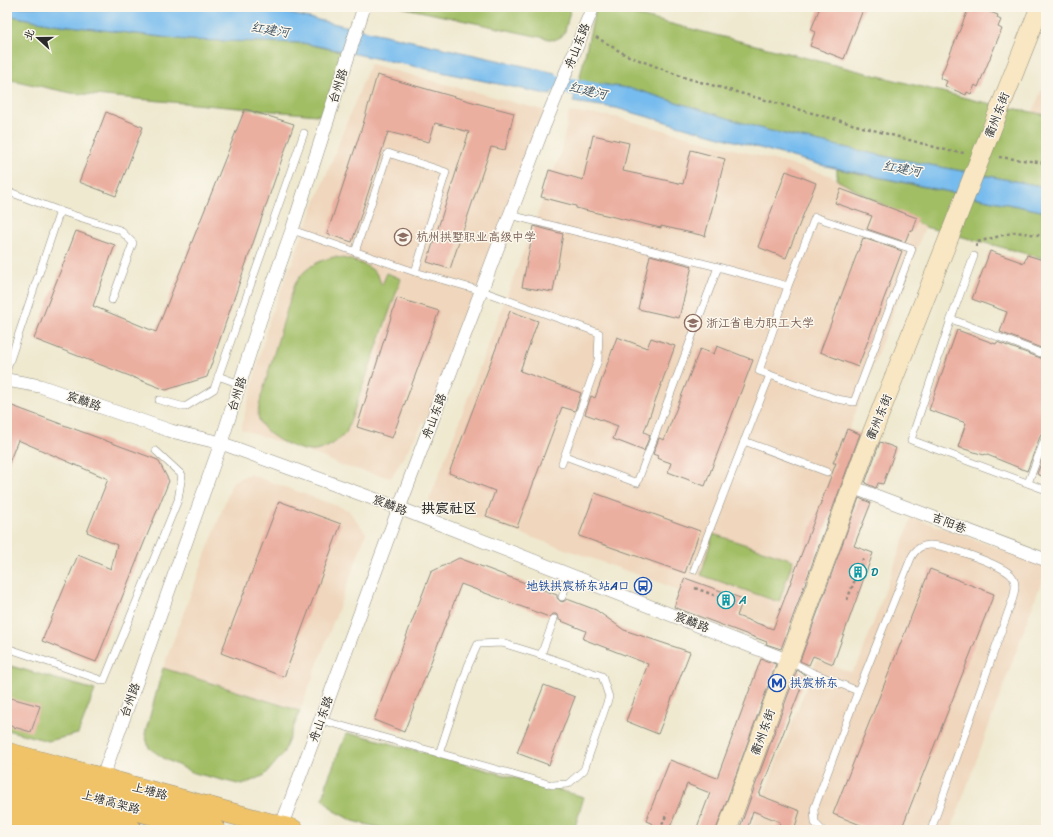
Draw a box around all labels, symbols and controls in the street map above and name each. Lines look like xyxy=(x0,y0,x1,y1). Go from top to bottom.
water label: 红建河 xyxy=(249,15,293,44)
north arrow xyxy=(18,18,58,58)
street label: 舟山东路 xyxy=(558,20,596,72)
text: 北 xyxy=(18,26,40,43)
street label: 台州路 xyxy=(322,65,354,107)
water label: 红建河 xyxy=(566,75,611,107)
street label: 衢州东街 xyxy=(978,89,1016,141)
water label: 红建河 xyxy=(881,154,925,184)
place label: 杭州拱墅职业高级中学 xyxy=(416,226,536,248)
school or university icon: 杭州拱墅职业高级中学 xyxy=(393,227,413,247)
place label: 浙江省电力职工大学 xyxy=(706,312,814,334)
school or university icon: 浙江省电力职工大学 xyxy=(683,313,703,333)
street label: 台州路 xyxy=(221,373,253,415)
street label: 宸麟路 xyxy=(63,385,105,417)
street label: 舟山东路 xyxy=(415,390,453,442)
street label: 衢州东街 xyxy=(860,391,898,443)
street label: 宸麟路 xyxy=(369,488,411,522)
district label: 拱宸社区 xyxy=(421,496,477,521)
street label: 吉阳巷 xyxy=(928,506,970,540)
place label: D xyxy=(871,561,879,583)
building icon: D xyxy=(848,562,868,582)
place label: 地铁拱宸桥东站A口 xyxy=(526,575,630,597)
bus stop icon: 地铁拱宸桥东站A口 xyxy=(633,576,653,596)
place label: A xyxy=(738,589,747,611)
building icon: A xyxy=(716,590,736,610)
street label: 宸麟路 xyxy=(671,605,713,639)
place label: 拱宸桥东 xyxy=(790,672,838,694)
metro station icon: 拱宸桥东 xyxy=(767,673,787,693)
street label: 台州路 xyxy=(114,679,146,721)
street label: 舟山东路 xyxy=(302,693,340,745)
street label: 衢州东街 xyxy=(744,706,782,758)
street label: 上塘路 xyxy=(130,776,170,806)
street label: 上塘高架路 xyxy=(79,784,143,820)

